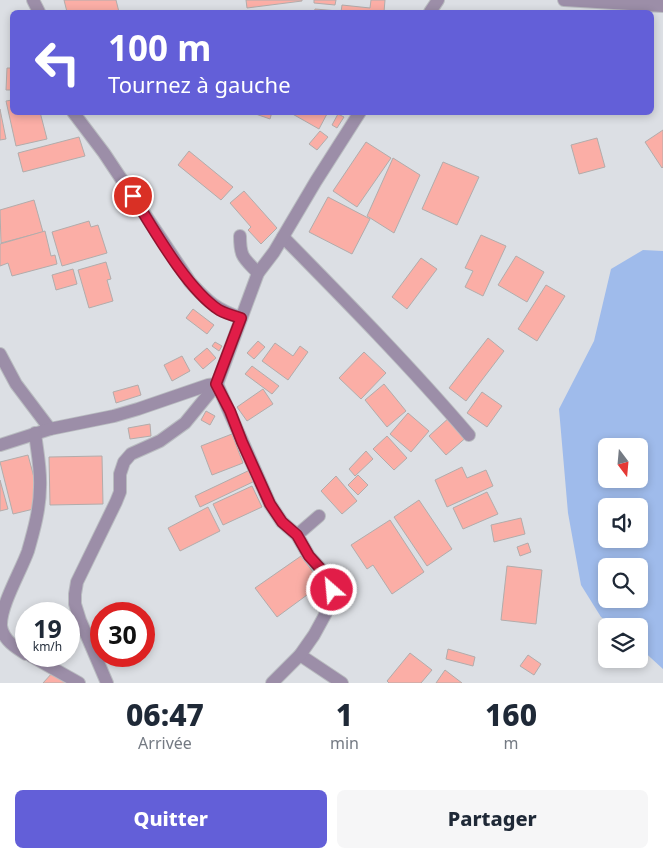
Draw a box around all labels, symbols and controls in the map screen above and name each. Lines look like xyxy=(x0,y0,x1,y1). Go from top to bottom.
text: 100 m xyxy=(108,24,211,71)
icon: left xyxy=(25,30,90,95)
text: Tournez à gauche xyxy=(108,69,291,99)
pin xyxy=(112,175,154,217)
icon: arrive xyxy=(119,182,147,210)
north arrow xyxy=(598,438,648,488)
map controls xyxy=(598,438,648,668)
button: sound xyxy=(598,498,648,548)
button: search xyxy=(598,558,648,608)
position arrow xyxy=(305,563,357,615)
speed limit sign: 30 xyxy=(90,602,155,667)
text: 19 xyxy=(33,611,62,645)
button: layers xyxy=(598,618,648,668)
text: km/h xyxy=(33,638,62,655)
text: 06:47 xyxy=(126,694,204,735)
text: 1 xyxy=(336,694,353,735)
text: 160 xyxy=(485,694,537,735)
text: Arrivée xyxy=(138,732,192,754)
text: min xyxy=(330,732,359,754)
text: m xyxy=(503,732,518,754)
button: Quitter xyxy=(15,790,327,848)
button: Partager xyxy=(337,790,648,848)

